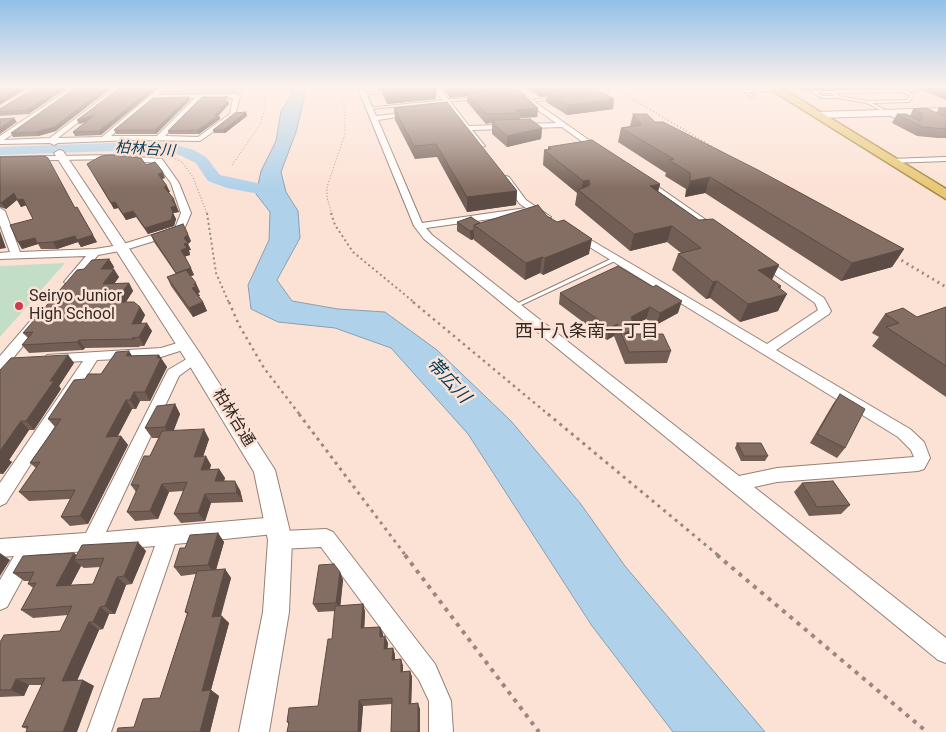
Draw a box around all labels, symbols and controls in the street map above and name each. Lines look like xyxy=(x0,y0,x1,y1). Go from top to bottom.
water label: 柏林台川 xyxy=(114,139,176,161)
place label: Seiryo Junior High School xyxy=(29,287,122,325)
marker: Seiryo Junior High School xyxy=(13,300,25,312)
district label: 西十八条南一丁目 xyxy=(515,321,659,343)
water label: 帯広川 xyxy=(422,354,474,408)
street label: 柏林台通 xyxy=(208,386,258,450)

